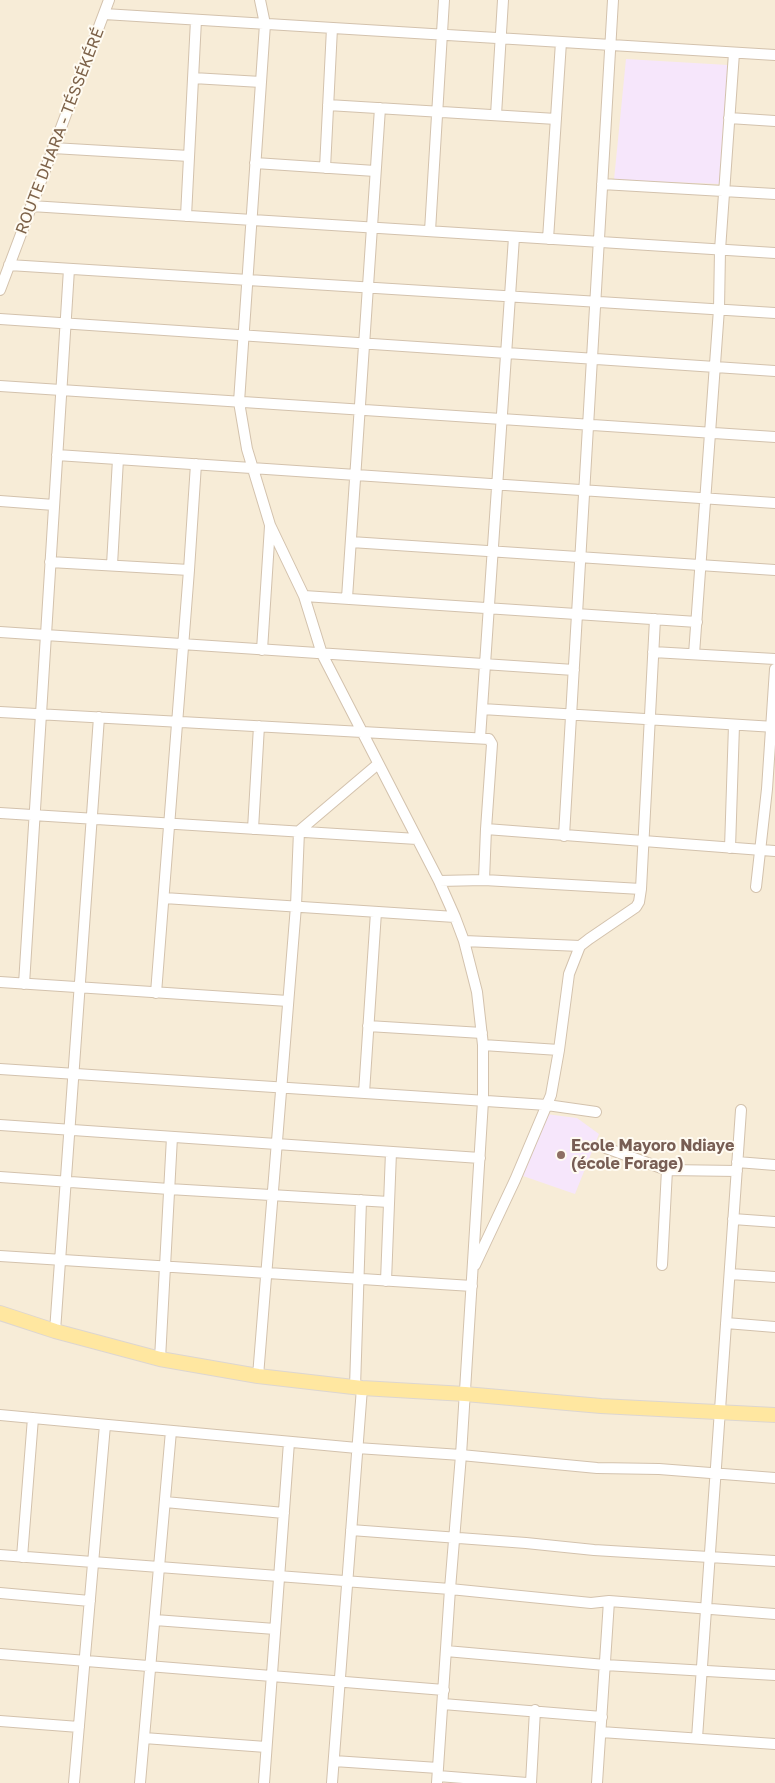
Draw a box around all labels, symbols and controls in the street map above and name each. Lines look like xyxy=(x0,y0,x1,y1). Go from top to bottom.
street label: ROUTE DHARA - TÉSSÉKÉRÉ xyxy=(12,25,108,237)
place label: Ecole Mayoro Ndiaye (école Forage) xyxy=(571,1136,734,1174)
marker: Ecole Mayoro Ndiaye (école Forage) xyxy=(555,1149,567,1161)

